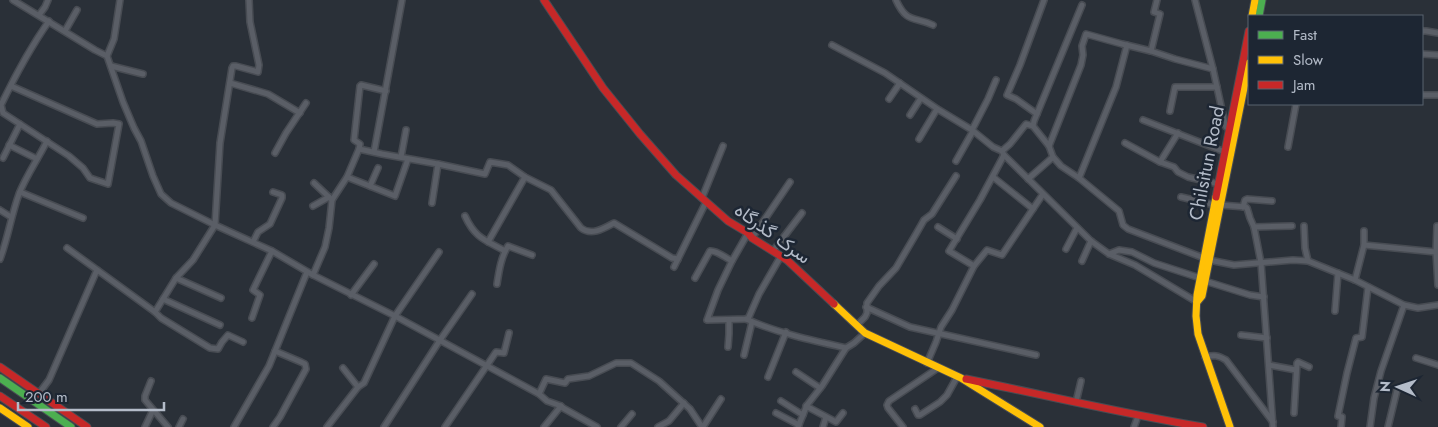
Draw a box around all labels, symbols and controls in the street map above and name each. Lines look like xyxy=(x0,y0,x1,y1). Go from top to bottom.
legend xyxy=(1248,15,1423,105)
text: Fast xyxy=(1293,24,1317,46)
text: Slow xyxy=(1293,49,1324,71)
text: Jam xyxy=(1291,74,1316,96)
street label: Chilsitun Road xyxy=(1182,104,1231,223)
street label: سرک گذرگاه xyxy=(729,196,816,270)
north arrow xyxy=(1373,362,1423,412)
scale bar xyxy=(18,380,164,412)
text: N xyxy=(1375,380,1395,392)
text: 200 m xyxy=(25,386,68,408)

